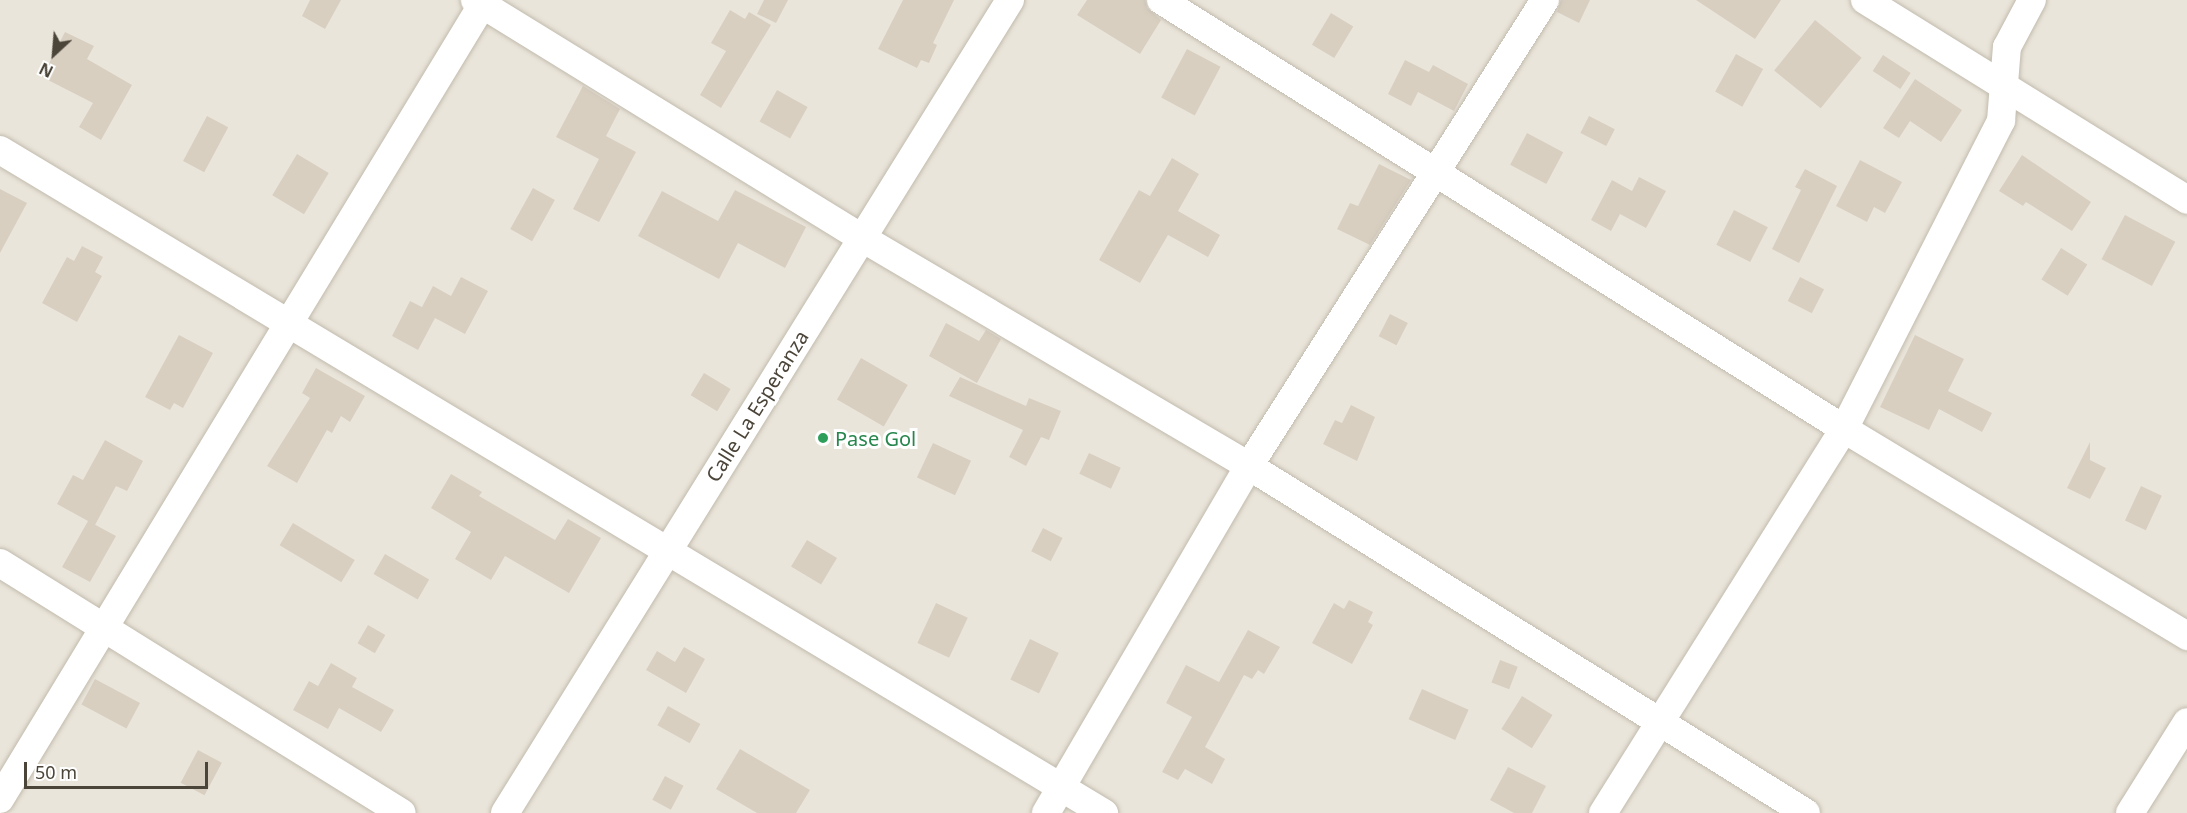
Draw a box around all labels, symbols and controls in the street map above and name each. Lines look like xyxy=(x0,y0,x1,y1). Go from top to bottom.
north arrow xyxy=(24,24,84,84)
text: N xyxy=(35,57,57,83)
street label: Calle La Esperanza xyxy=(701,326,813,486)
place label: Pase Gol xyxy=(835,426,916,450)
marker: Pase Gol xyxy=(816,431,830,445)
scale bar xyxy=(27,750,212,788)
text: 50 m xyxy=(35,760,77,784)

